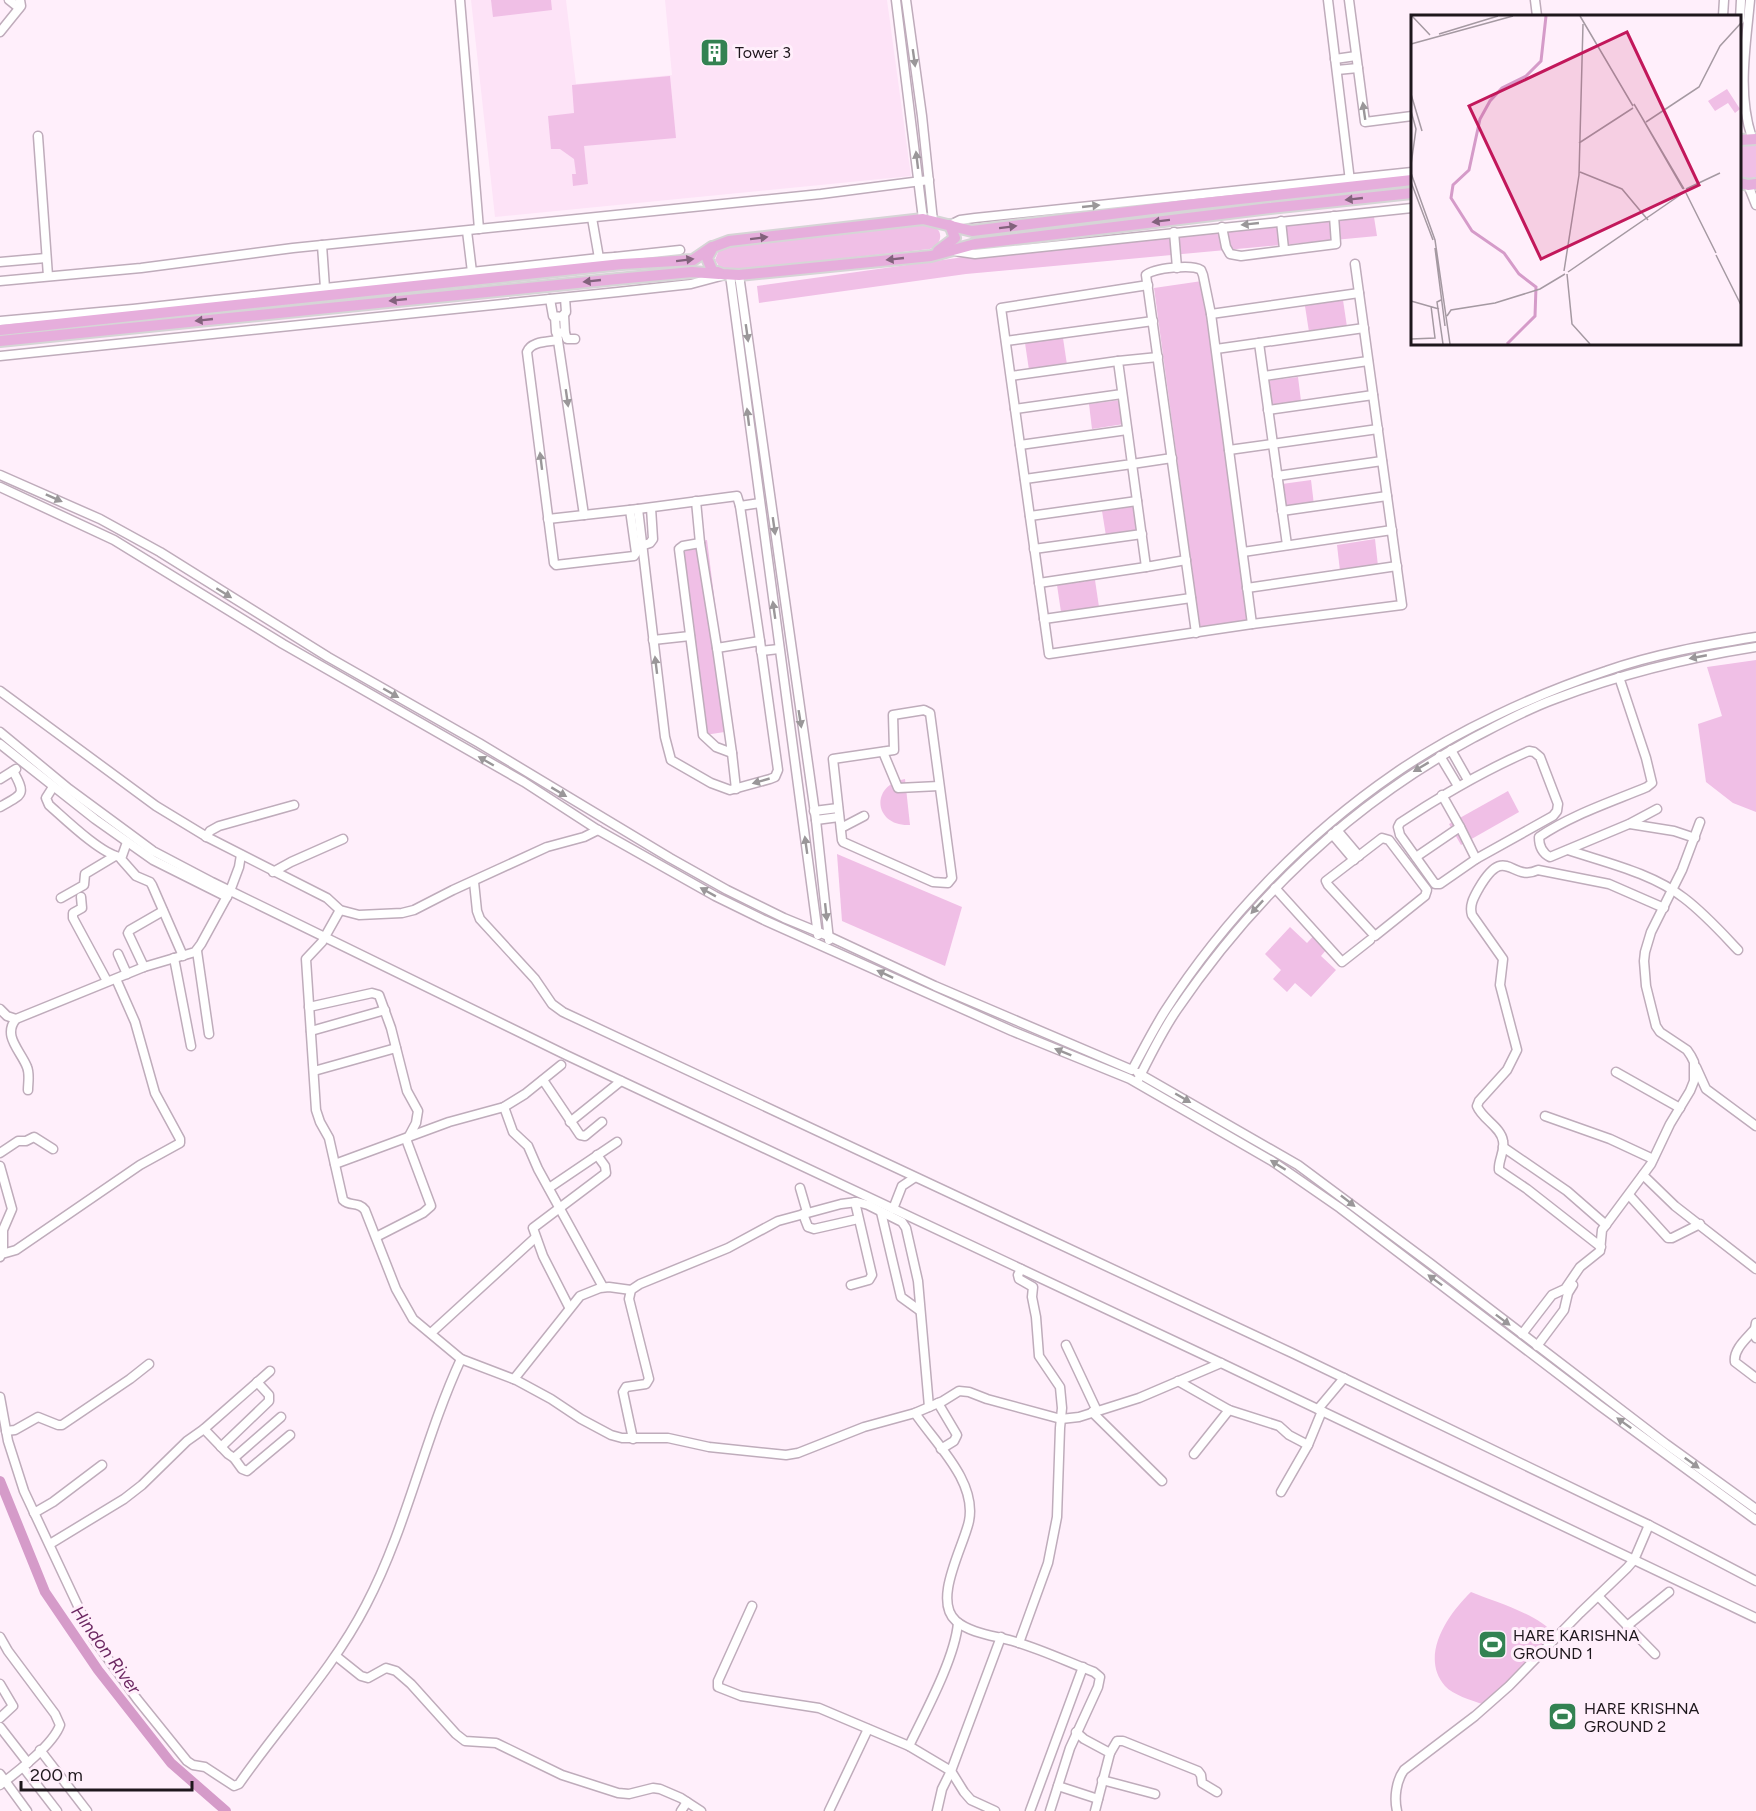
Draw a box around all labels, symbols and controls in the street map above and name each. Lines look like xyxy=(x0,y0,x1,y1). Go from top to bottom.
inset map xyxy=(1411,15,1741,345)
building icon: Tower 3 xyxy=(698,36,730,68)
place label: Tower 3 xyxy=(735,43,791,62)
one-way arrow xyxy=(909,49,918,68)
one-way arrow xyxy=(1359,101,1368,120)
one-way arrow xyxy=(912,151,921,170)
one-way arrow xyxy=(1345,194,1364,204)
one-way arrow xyxy=(1081,201,1100,211)
one-way arrow xyxy=(1151,216,1170,226)
one-way arrow xyxy=(1240,220,1259,229)
one-way arrow xyxy=(998,222,1017,231)
one-way arrow xyxy=(750,233,769,242)
one-way arrow xyxy=(886,254,905,264)
one-way arrow xyxy=(675,255,694,265)
one-way arrow xyxy=(582,276,601,286)
one-way arrow xyxy=(388,295,407,305)
one-way arrow xyxy=(194,315,213,325)
one-way arrow xyxy=(742,323,751,342)
one-way arrow xyxy=(562,389,571,408)
one-way arrow xyxy=(743,407,753,426)
one-way arrow xyxy=(536,451,545,470)
one-way arrow xyxy=(45,493,63,503)
one-way arrow xyxy=(769,516,778,535)
one-way arrow xyxy=(216,587,232,598)
one-way arrow xyxy=(770,600,779,619)
one-way arrow xyxy=(1689,652,1708,661)
one-way arrow xyxy=(651,656,661,675)
one-way arrow xyxy=(383,688,400,698)
one-way arrow xyxy=(796,709,805,728)
one-way arrow xyxy=(478,755,494,766)
one-way arrow xyxy=(1413,762,1429,773)
one-way arrow xyxy=(752,777,770,787)
one-way arrow xyxy=(551,787,567,798)
one-way arrow xyxy=(801,835,811,854)
one-way arrow xyxy=(699,887,716,897)
one-way arrow xyxy=(1251,899,1264,914)
one-way arrow xyxy=(821,903,830,922)
one-way arrow xyxy=(875,969,893,979)
one-way arrow xyxy=(1054,1047,1072,1057)
one-way arrow xyxy=(1175,1093,1191,1104)
one-way arrow xyxy=(1270,1159,1286,1170)
one-way arrow xyxy=(1341,1195,1356,1207)
one-way arrow xyxy=(1428,1274,1444,1286)
one-way arrow xyxy=(1496,1313,1511,1325)
one-way arrow xyxy=(1616,1418,1631,1430)
one-way arrow xyxy=(1684,1457,1700,1469)
water label: Hindon River xyxy=(67,1602,146,1699)
place label: HARE KARISHNA GROUND 1 xyxy=(1513,1626,1639,1663)
sports icon: HARE KARISHNA GROUND 1 xyxy=(1476,1628,1508,1660)
place label: HARE KRISHNA GROUND 2 xyxy=(1584,1699,1700,1736)
sports icon: HARE KRISHNA GROUND 2 xyxy=(1547,1701,1579,1733)
scale bar xyxy=(21,1754,192,1792)
text: 200 m xyxy=(30,1764,83,1786)

